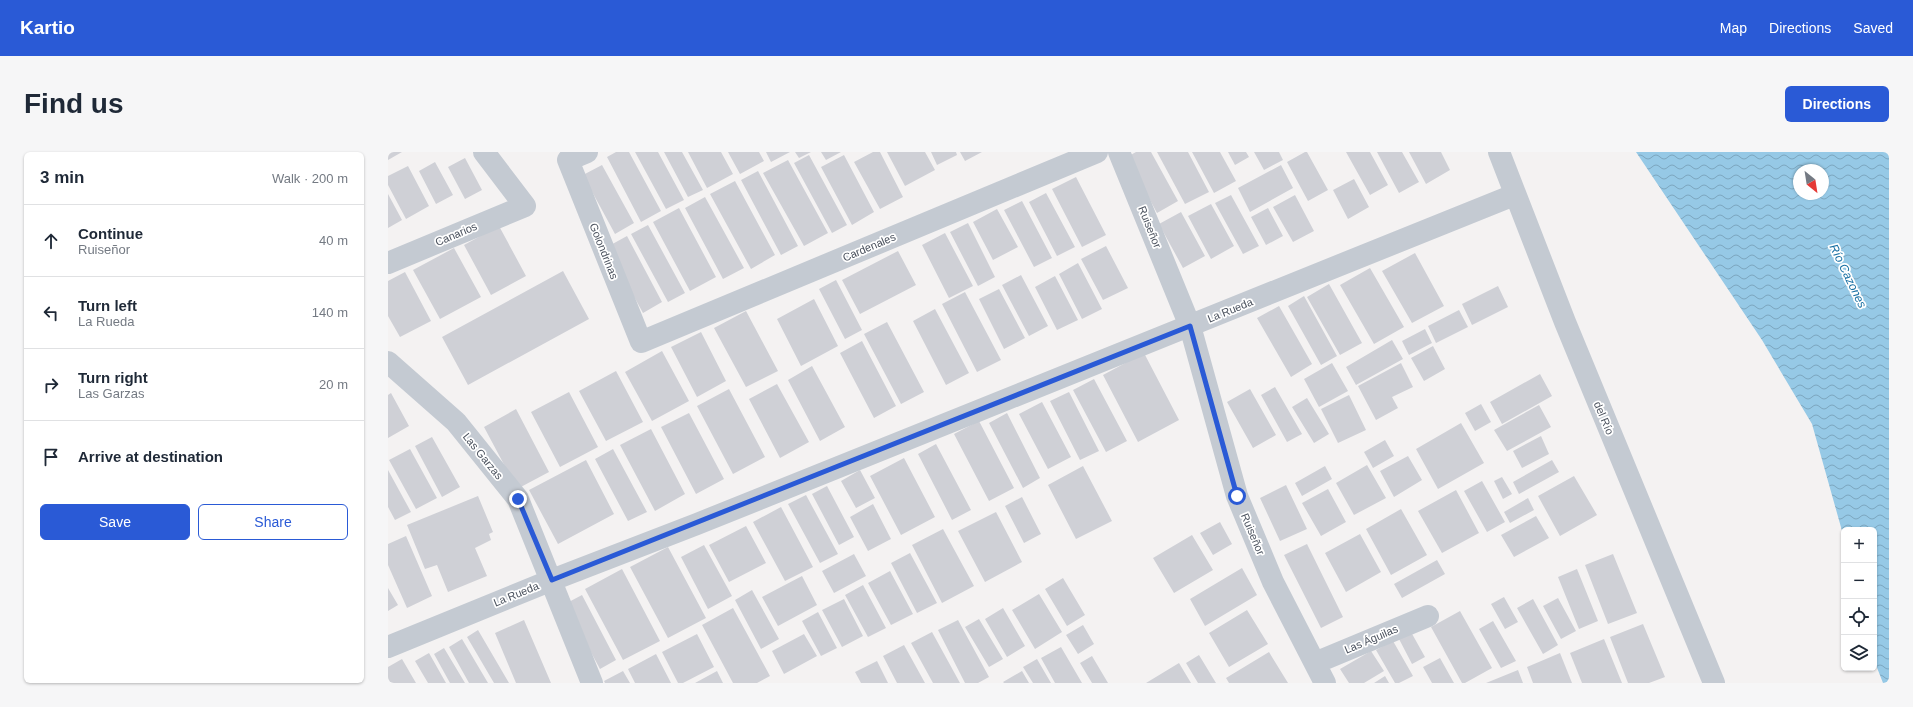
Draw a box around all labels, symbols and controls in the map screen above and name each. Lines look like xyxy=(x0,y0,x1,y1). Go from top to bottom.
text: Kartio xyxy=(20,17,75,38)
text: Map xyxy=(1720,20,1747,36)
text: Directions xyxy=(1769,20,1831,36)
text: Saved xyxy=(1853,20,1893,36)
button: Directions xyxy=(1785,86,1889,122)
text: Find us xyxy=(24,88,124,119)
north arrow xyxy=(1793,164,1829,200)
text: 3 min xyxy=(40,168,84,187)
text: Walk · 200 m xyxy=(272,171,348,186)
street label: Ruiseñor xyxy=(1136,204,1164,250)
street label: Canarios xyxy=(433,220,479,248)
street label: Golondrinas xyxy=(587,221,621,281)
text: Continue xyxy=(78,225,143,242)
icon: ahead xyxy=(40,230,62,252)
street label: Cardenales xyxy=(841,230,898,264)
text: 40 m xyxy=(319,233,348,248)
text: Ruiseñor xyxy=(78,242,130,257)
water label: Río Cazones xyxy=(1827,242,1869,310)
street label: La Rueda xyxy=(1206,295,1255,325)
text: Turn left xyxy=(78,297,137,314)
icon: left xyxy=(40,302,62,324)
text: 140 m xyxy=(312,305,348,320)
text: La Rueda xyxy=(78,314,134,329)
text: Turn right xyxy=(78,369,148,386)
icon: right xyxy=(40,374,62,396)
text: 20 m xyxy=(319,377,348,392)
text: Las Garzas xyxy=(78,386,144,401)
street label: del Río xyxy=(1592,400,1616,436)
street label: Las Garzas xyxy=(461,430,506,482)
icon: arrive xyxy=(40,446,62,468)
text: Arrive at destination xyxy=(78,448,223,465)
route start xyxy=(1228,487,1246,505)
route end xyxy=(509,490,527,508)
button: Save xyxy=(40,504,190,540)
button: Share xyxy=(198,504,348,540)
street label: Ruiseñor xyxy=(1239,511,1267,557)
map controls xyxy=(1841,527,1877,671)
button: + xyxy=(1841,527,1877,563)
button: − xyxy=(1841,563,1877,599)
street label: La Rueda xyxy=(492,579,541,609)
button: locate xyxy=(1841,599,1877,635)
street label: Las Águilas xyxy=(1342,622,1400,656)
button: layers xyxy=(1841,635,1877,671)

